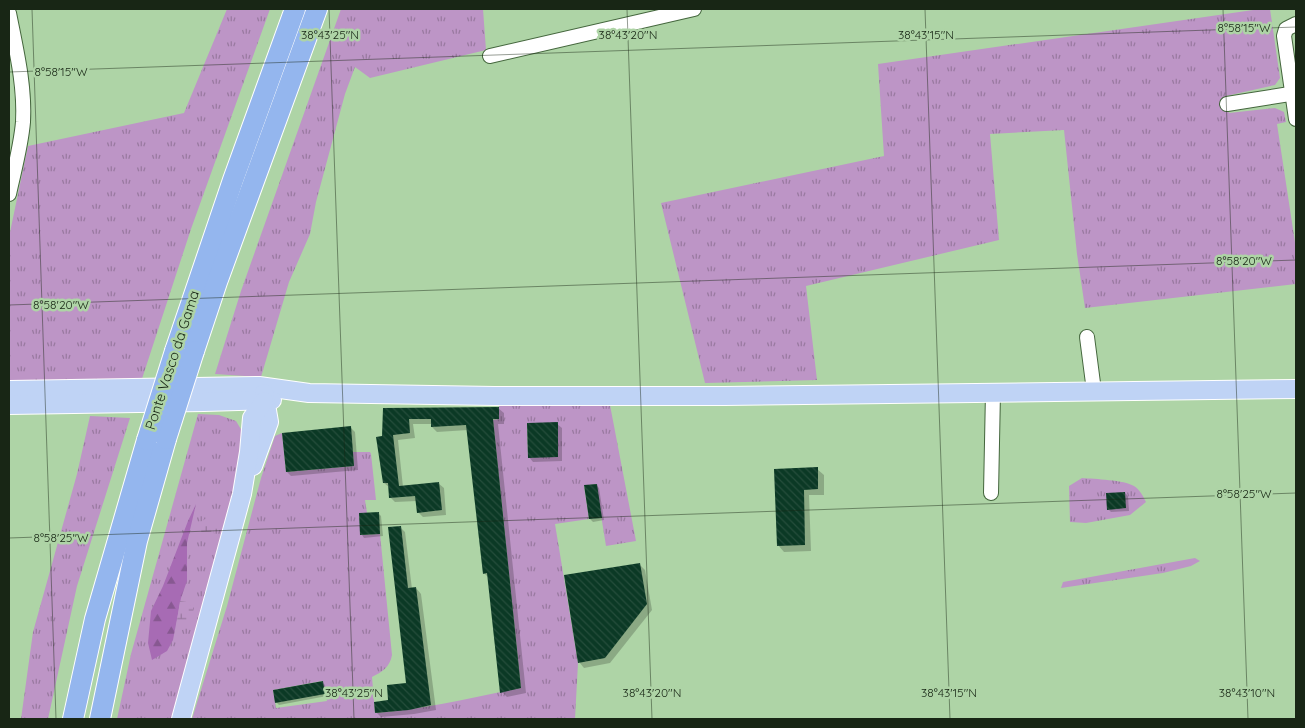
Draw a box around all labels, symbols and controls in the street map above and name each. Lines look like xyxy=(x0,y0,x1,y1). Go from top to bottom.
text: 8°58'15"W xyxy=(1218,20,1271,35)
text: 38°43'25"N xyxy=(301,27,359,42)
text: 38°43'20"N xyxy=(599,27,657,42)
text: 38°43'15"N xyxy=(898,27,954,42)
text: 8°58'15"W xyxy=(35,64,88,79)
text: 8°58'20"W xyxy=(1216,253,1272,268)
street label: Ponte Vasco da Gama xyxy=(141,288,203,432)
text: 8°58'20"W xyxy=(33,297,89,312)
text: 8°58'25"W xyxy=(1216,486,1272,501)
text: 8°58'25"W xyxy=(33,530,89,545)
text: 38°43'25"N xyxy=(325,685,383,700)
text: 38°43'20"N xyxy=(623,685,681,700)
text: 38°43'15"N xyxy=(921,685,977,700)
text: 38°43'10"N xyxy=(1219,685,1275,700)

